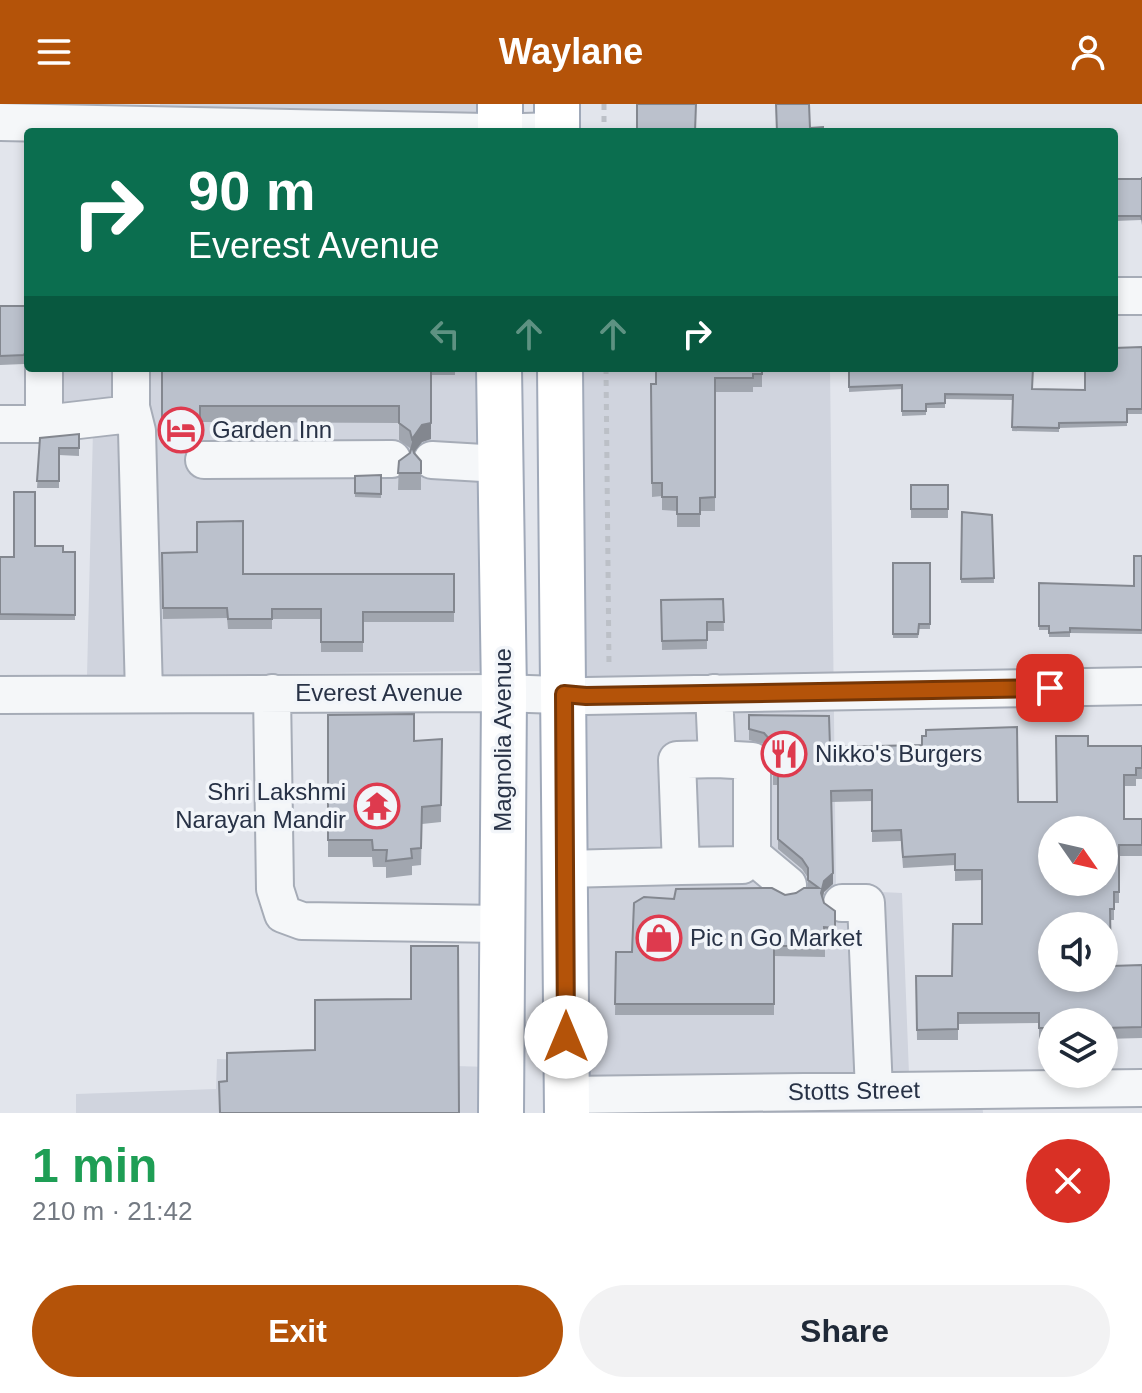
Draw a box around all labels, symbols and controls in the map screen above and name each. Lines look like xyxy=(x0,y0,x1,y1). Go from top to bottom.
icon: menu xyxy=(32,30,76,74)
icon: person xyxy=(1066,30,1110,74)
text: Waylane xyxy=(499,31,643,72)
text: 90 m xyxy=(188,159,316,222)
icon: right xyxy=(56,160,160,264)
text: Everest Avenue xyxy=(188,225,440,266)
icon: left xyxy=(423,312,467,356)
icon: ahead xyxy=(507,312,551,356)
icon: ahead xyxy=(591,312,635,356)
icon: right xyxy=(675,312,719,356)
hotel icon: Garden Inn xyxy=(157,406,205,454)
place label: Garden Inn xyxy=(212,416,332,443)
street label: Magnolia Avenue xyxy=(489,648,516,832)
pin xyxy=(1016,654,1084,722)
icon: arrive xyxy=(1028,666,1072,710)
street label: Everest Avenue xyxy=(295,679,463,706)
restaurant icon: Nikko's Burgers xyxy=(760,730,808,778)
place label: Nikko's Burgers xyxy=(815,740,982,767)
place label: Shri Lakshmi Narayan Mandir xyxy=(175,778,346,833)
temple icon: Shri Lakshmi Narayan Mandir xyxy=(353,782,401,830)
north arrow xyxy=(1038,816,1118,896)
map controls xyxy=(1038,816,1118,1088)
button: sound xyxy=(1038,912,1118,992)
shop icon: Pic n Go Market xyxy=(635,914,683,962)
place label: Pic n Go Market xyxy=(690,924,862,951)
position arrow xyxy=(524,995,608,1079)
button: layers xyxy=(1038,1008,1118,1088)
street label: Stotts Street xyxy=(788,1076,921,1105)
text: 1 min xyxy=(32,1139,157,1192)
button: close xyxy=(1026,1139,1110,1223)
text: 210 m · 21:42 xyxy=(32,1196,192,1226)
button: Exit xyxy=(32,1285,563,1377)
button: Share xyxy=(579,1285,1110,1377)

